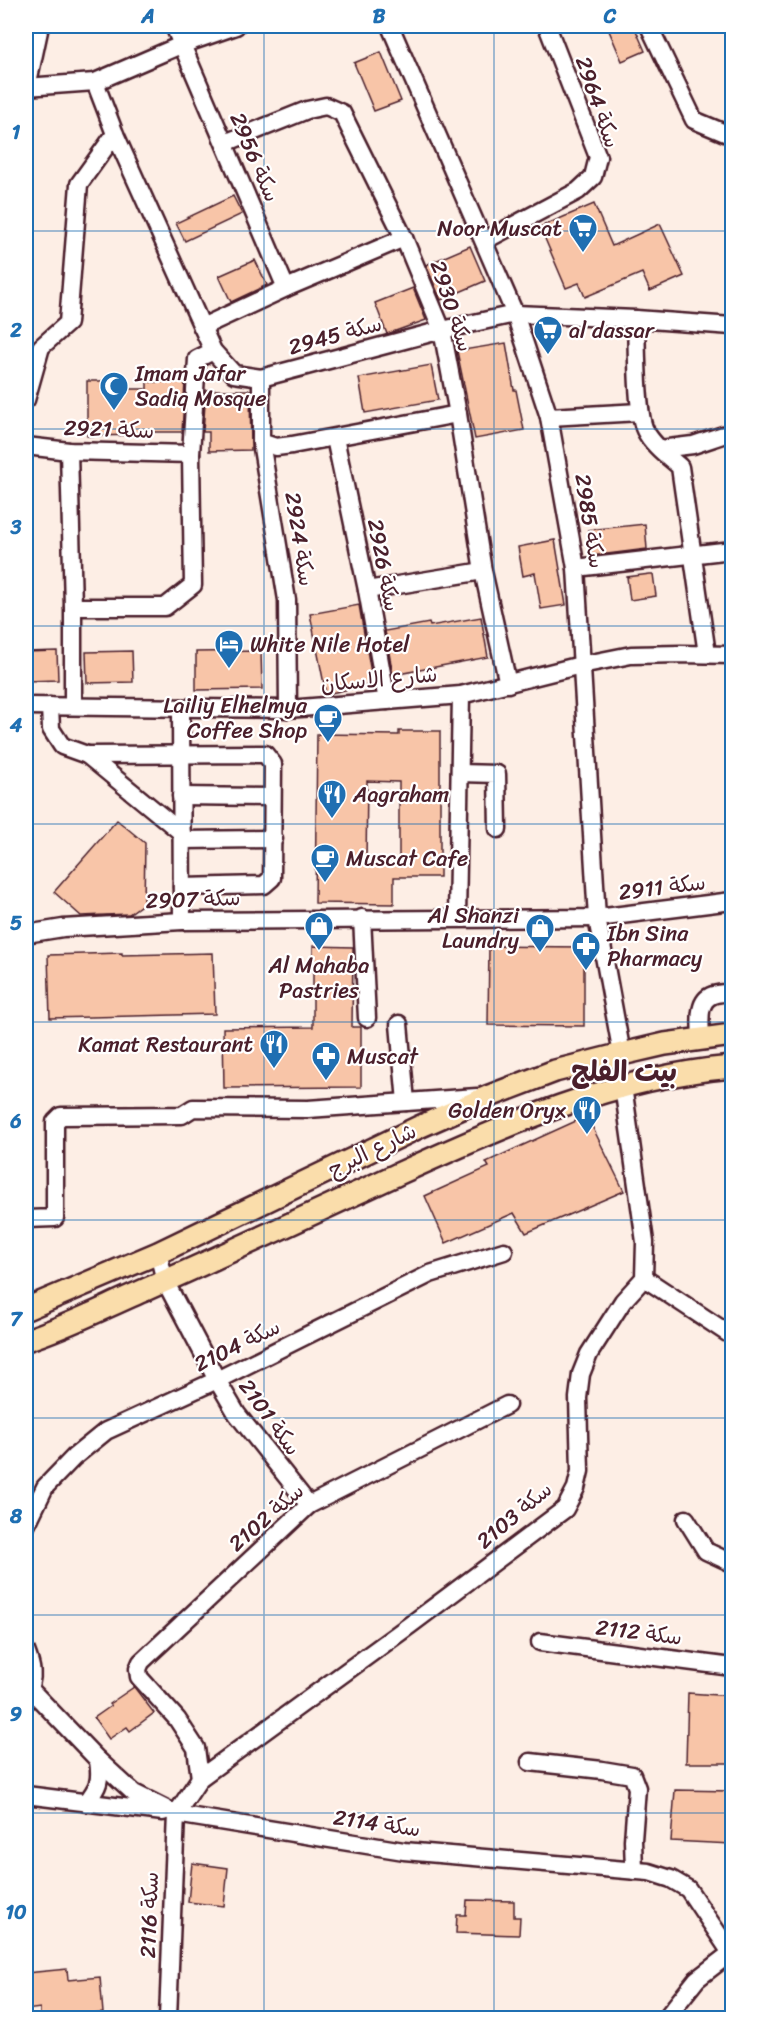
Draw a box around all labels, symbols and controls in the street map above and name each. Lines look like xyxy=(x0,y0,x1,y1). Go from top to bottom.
text: A xyxy=(140,0,155,34)
text: B xyxy=(373,0,386,34)
text: C xyxy=(603,0,617,34)
street label: سكة 2964 xyxy=(564,51,632,153)
street label: سكة 2956 xyxy=(219,106,291,208)
text: 1 xyxy=(12,115,21,150)
place label: Noor Muscat xyxy=(437,209,562,248)
supermarket icon: Noor Muscat xyxy=(567,212,599,254)
street label: سكة 2930 xyxy=(419,255,485,357)
street label: سكة 2945 xyxy=(284,304,386,366)
place label: al dassar xyxy=(569,311,656,350)
text: 2 xyxy=(9,313,22,348)
supermarket icon: al dassar xyxy=(532,314,564,356)
place label: Imam Jafar Sadiq Mosque xyxy=(134,354,267,418)
mosque icon: Imam Jafar Sadiq Mosque xyxy=(98,370,130,412)
street label: سكة 2921 xyxy=(63,408,155,450)
street label: سكة 2985 xyxy=(563,471,617,571)
street label: سكة 2924 xyxy=(273,489,327,589)
text: 3 xyxy=(10,510,22,545)
street label: سكة 2926 xyxy=(356,515,412,615)
place label: White Nile Hotel xyxy=(250,625,410,664)
hotel icon: White Nile Hotel xyxy=(213,628,245,670)
street label: شارع الاسكان xyxy=(319,654,439,704)
place label: Lailiy Elhelmya Coffee Shop xyxy=(163,686,308,750)
cafe icon: Lailiy Elhelmya Coffee Shop xyxy=(312,702,344,744)
text: 4 xyxy=(9,708,23,743)
place label: Aagraham xyxy=(352,775,449,814)
restaurant icon: Aagraham xyxy=(316,778,348,820)
place label: Muscat Cafe xyxy=(346,839,468,878)
cafe icon: Muscat Cafe xyxy=(309,842,341,884)
street label: سكة 2911 xyxy=(616,862,708,912)
street label: سكة 2907 xyxy=(145,878,241,920)
place label: Al Shanzi Laundry xyxy=(427,896,520,960)
text: 5 xyxy=(10,906,22,941)
shop icon: Al Mahaba Pastries xyxy=(303,910,335,952)
shop icon: Al Shanzi Laundry xyxy=(524,912,556,954)
place label: Ibn Sina Pharmacy xyxy=(606,914,703,978)
pharmacy icon: Ibn Sina Pharmacy xyxy=(570,930,602,972)
place label: Al Mahaba Pastries xyxy=(268,946,369,1010)
place label: Kamat Restaurant xyxy=(78,1025,253,1064)
restaurant icon: Kamat Restaurant xyxy=(258,1028,290,1070)
place label: Muscat xyxy=(347,1037,419,1076)
pharmacy icon: Muscat xyxy=(310,1040,342,1082)
district label: بيت الفلج xyxy=(571,1047,677,1096)
place label: Golden Oryx xyxy=(448,1091,567,1130)
restaurant icon: Golden Oryx xyxy=(571,1094,603,1136)
text: 6 xyxy=(9,1104,22,1139)
street label: شارع البرج xyxy=(321,1112,423,1188)
text: 7 xyxy=(10,1302,23,1337)
street label: سكة 2104 xyxy=(187,1307,287,1383)
street label: سكة 2101 xyxy=(228,1370,312,1464)
street label: سكة 2103 xyxy=(467,1471,561,1559)
street label: سكة 2102 xyxy=(219,1472,313,1562)
text: 8 xyxy=(9,1499,23,1534)
street label: سكة 2112 xyxy=(594,1607,684,1657)
text: 9 xyxy=(10,1697,22,1732)
street label: سكة 2114 xyxy=(331,1798,423,1848)
street label: سكة 2116 xyxy=(128,1871,170,1959)
text: 10 xyxy=(5,1895,27,1930)

